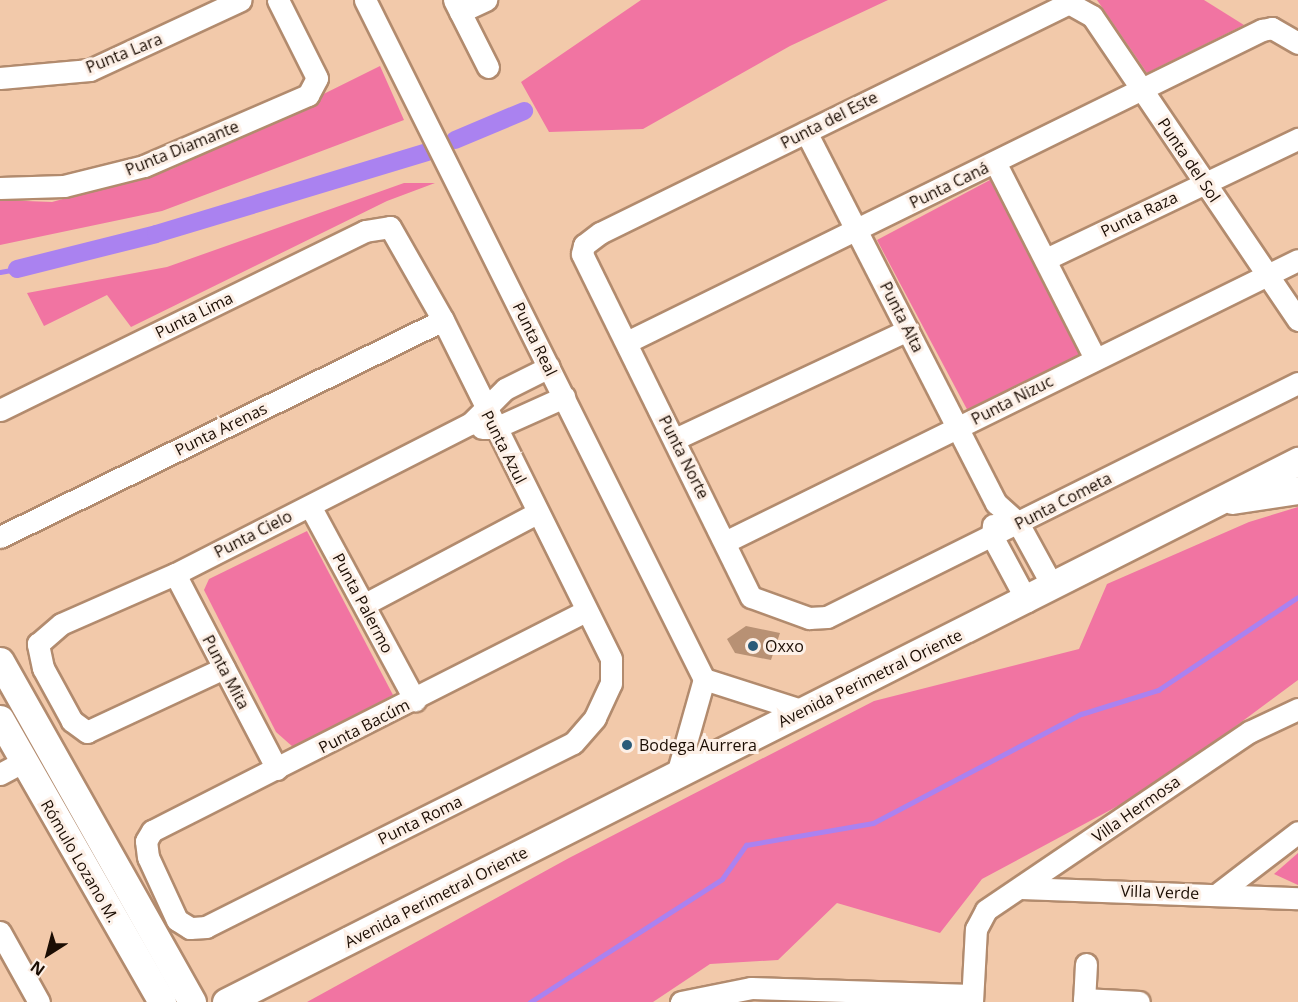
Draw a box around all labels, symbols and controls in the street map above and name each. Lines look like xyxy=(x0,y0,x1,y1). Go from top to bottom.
street label: Punta Lara xyxy=(83,29,165,77)
street label: Punta del Este xyxy=(777,87,881,153)
street label: Punta del Sol xyxy=(1154,114,1224,206)
street label: Punta Diamante xyxy=(122,116,242,180)
street label: Punta Caná xyxy=(906,158,992,212)
street label: Punta Raza xyxy=(1097,187,1181,241)
street label: Punta Alta xyxy=(876,278,928,356)
street label: Punta Lima xyxy=(152,288,236,342)
street label: Punta Real xyxy=(509,299,561,379)
street label: Punta Nizuc xyxy=(968,371,1056,429)
street label: Punta Arenas xyxy=(172,398,270,460)
street label: Punta Azul xyxy=(477,407,531,487)
street label: Punta Norte xyxy=(655,412,713,502)
street label: Punta Cometa xyxy=(1011,468,1115,534)
street label: Punta Cielo xyxy=(211,506,295,562)
street label: Punta Palermo xyxy=(329,550,397,656)
street label: Avenida Perimetral Oriente xyxy=(775,625,965,731)
street label: Punta Mita xyxy=(199,632,253,712)
place label: Oxxo xyxy=(765,636,804,656)
marker: Oxxo xyxy=(746,639,760,653)
street label: Punta Bacúm xyxy=(315,695,413,757)
place label: Bodega Aurrera xyxy=(639,735,757,755)
marker: Bodega Aurrera xyxy=(620,738,634,752)
street label: Villa Hermosa xyxy=(1088,772,1184,846)
street label: Punta Roma xyxy=(375,791,465,849)
street label: Rómulo Lozano M. xyxy=(37,796,123,926)
street label: Avenida Perimetral Oriente xyxy=(341,842,531,952)
street label: Villa Verde xyxy=(1120,881,1200,903)
north arrow xyxy=(18,924,78,984)
text: N xyxy=(26,956,49,981)

